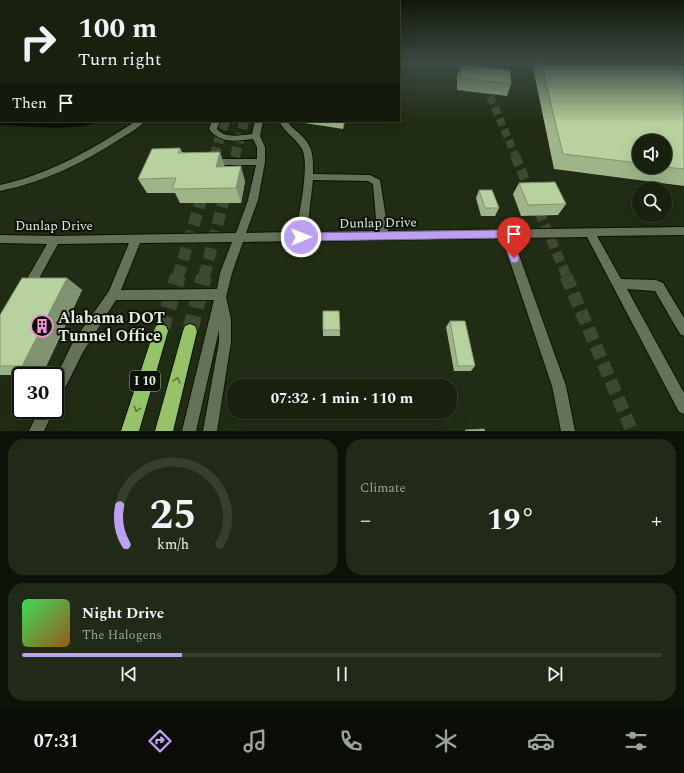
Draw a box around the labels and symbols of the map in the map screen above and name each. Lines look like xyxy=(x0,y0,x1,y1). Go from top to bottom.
street label: Dunlap Drive xyxy=(339,212,417,234)
street label: Dunlap Drive xyxy=(15,216,93,236)
position arrow xyxy=(280,216,322,258)
pin xyxy=(497,217,531,258)
place label: Alabama DOT Tunnel Office xyxy=(58,306,165,348)
building icon: Alabama DOT Tunnel Office xyxy=(29,313,55,339)
speed limit sign: 30 xyxy=(12,367,64,419)
road number: I 10 xyxy=(130,371,160,391)
one-way arrow xyxy=(173,376,181,383)
one-way arrow xyxy=(133,405,141,412)

